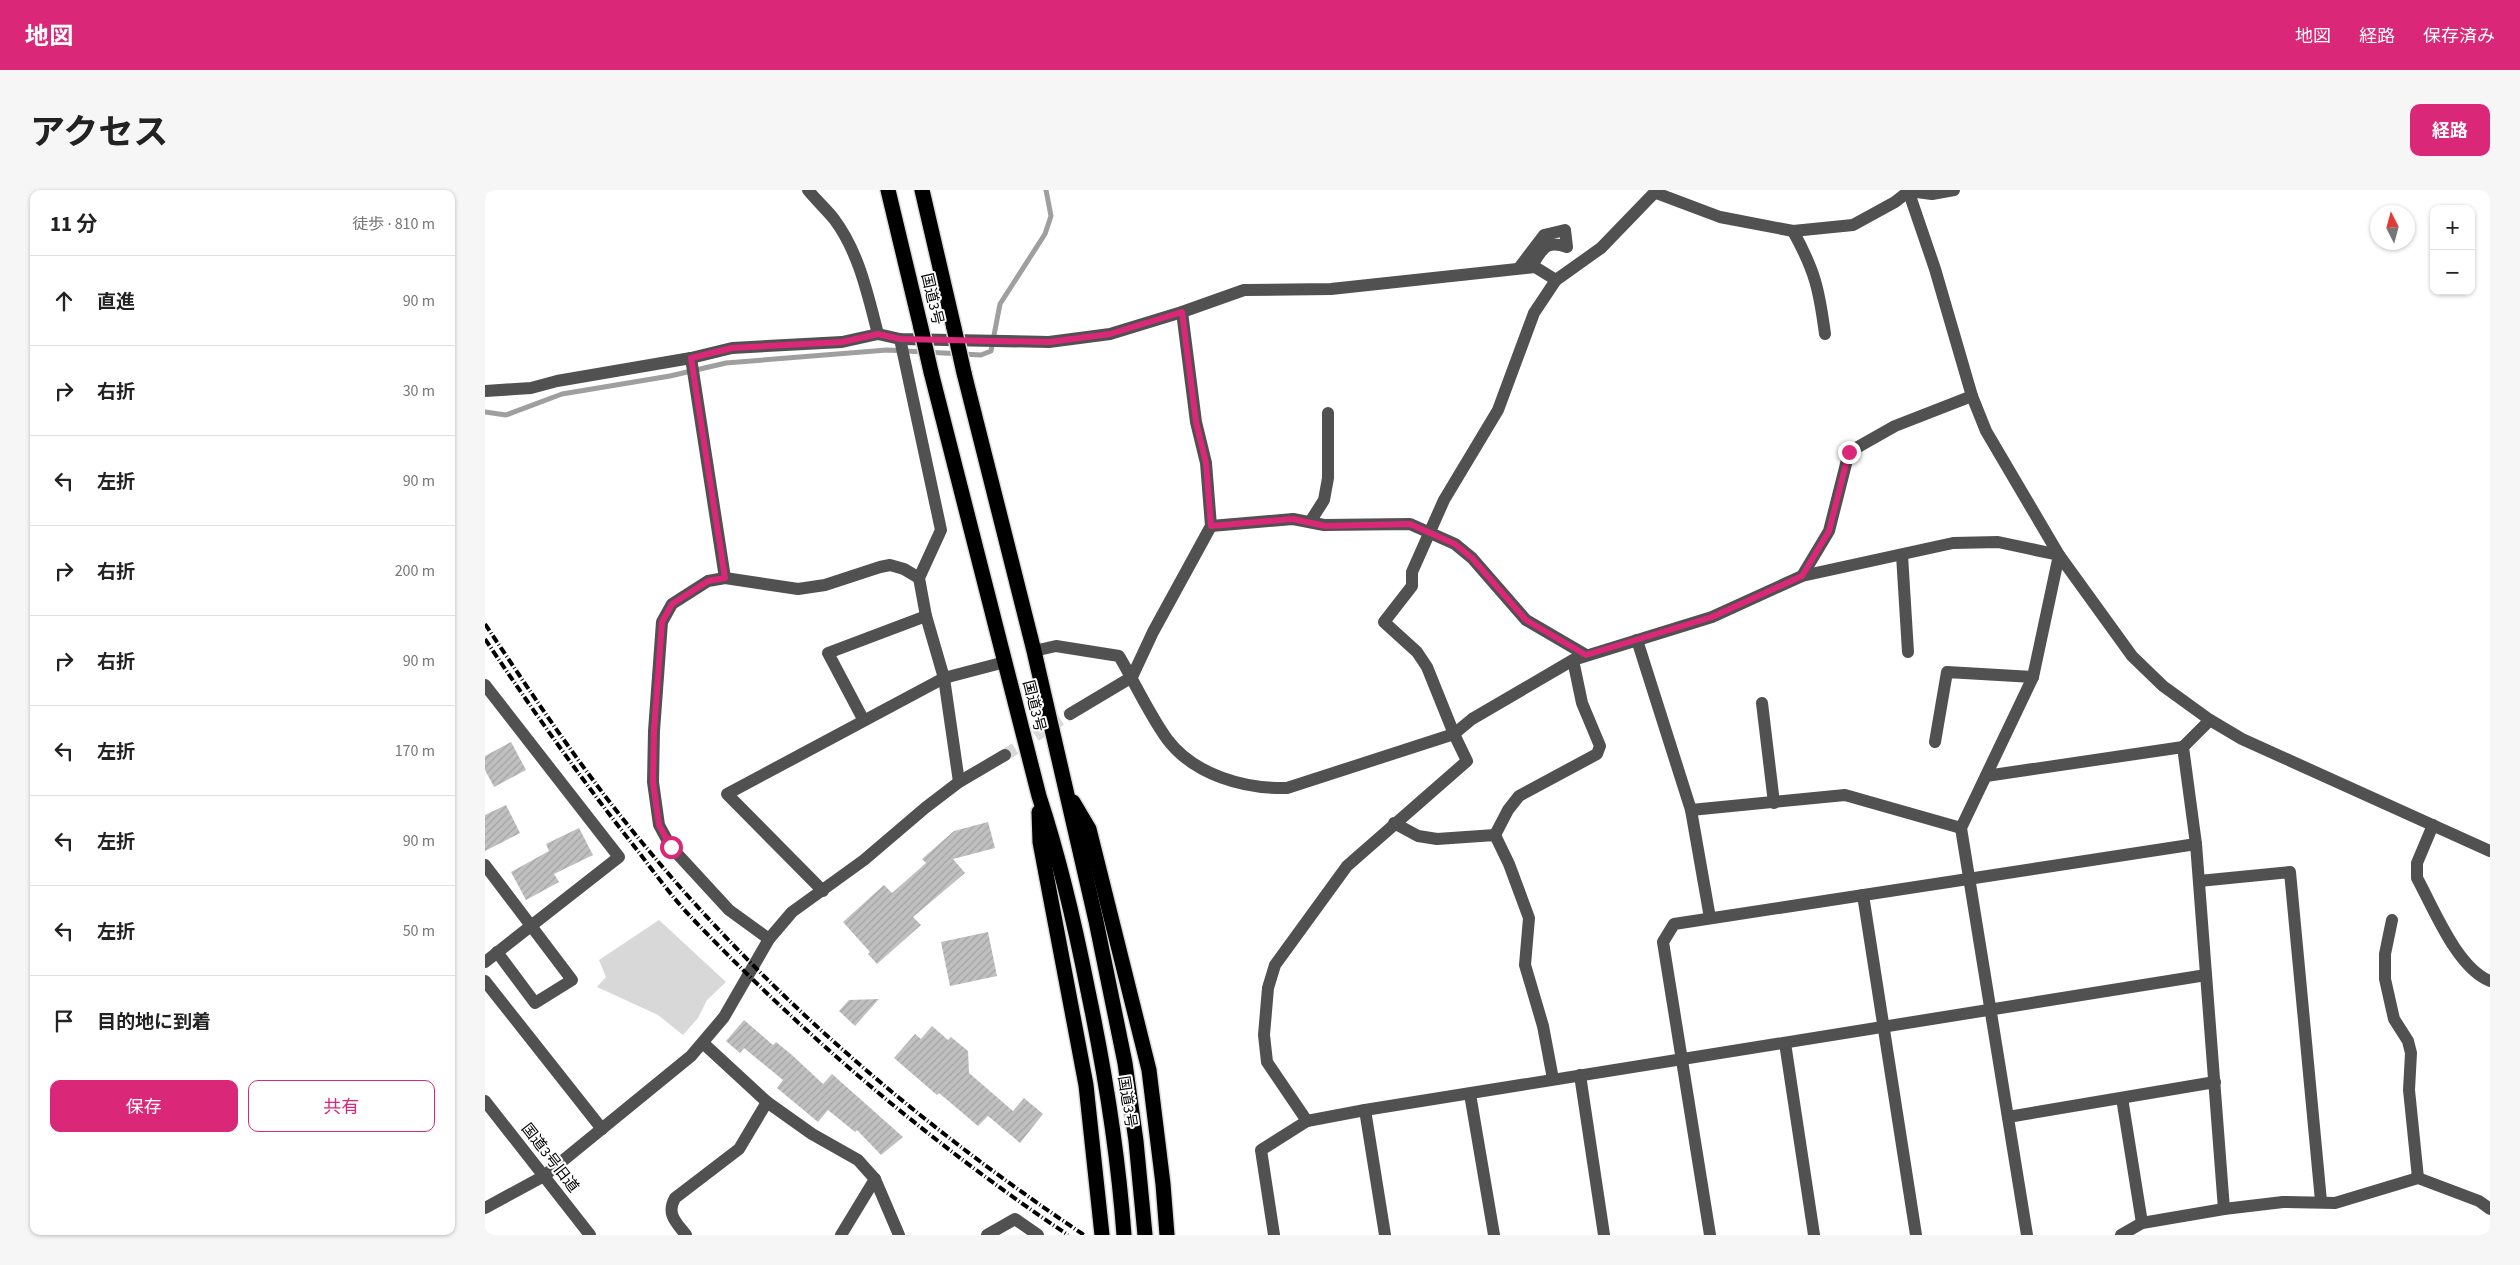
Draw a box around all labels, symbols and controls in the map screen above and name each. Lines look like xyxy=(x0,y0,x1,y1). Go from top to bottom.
text: 地図 xyxy=(25,19,73,54)
text: 地図 xyxy=(2295,24,2331,49)
text: 経路 xyxy=(2359,24,2395,49)
text: 保存済み xyxy=(2423,24,2495,49)
button: 経路 xyxy=(2410,104,2490,156)
text: アクセス xyxy=(30,108,168,158)
north arrow xyxy=(2370,205,2415,250)
map controls xyxy=(2430,205,2475,295)
button: + xyxy=(2430,205,2475,250)
text: 11 分 xyxy=(50,209,97,239)
text: 徒歩 · 810 m xyxy=(352,213,435,235)
button: − xyxy=(2430,250,2475,295)
street label: 国道3号 xyxy=(916,271,948,327)
icon: ahead xyxy=(50,287,78,315)
text: 直進 xyxy=(97,289,135,316)
text: 90 m xyxy=(403,290,435,312)
icon: right xyxy=(50,377,78,405)
text: 右折 xyxy=(97,379,135,406)
text: 30 m xyxy=(403,380,435,402)
route end xyxy=(1838,441,1861,464)
icon: left xyxy=(50,467,78,495)
text: 左折 xyxy=(97,469,135,496)
text: 90 m xyxy=(403,470,435,492)
icon: right xyxy=(50,557,78,585)
text: 右折 xyxy=(97,559,135,586)
text: 200 m xyxy=(395,560,435,582)
icon: right xyxy=(50,647,78,675)
text: 右折 xyxy=(97,649,135,676)
text: 90 m xyxy=(403,650,435,672)
street label: 国道3号 xyxy=(1017,678,1051,734)
icon: left xyxy=(50,737,78,765)
text: 左折 xyxy=(97,739,135,766)
text: 170 m xyxy=(395,740,435,762)
icon: left xyxy=(50,827,78,855)
text: 左折 xyxy=(97,829,135,856)
text: 90 m xyxy=(403,830,435,852)
route start xyxy=(660,836,683,859)
icon: left xyxy=(50,917,78,945)
text: 左折 xyxy=(97,919,135,946)
text: 50 m xyxy=(403,920,435,942)
icon: arrive xyxy=(50,1007,78,1035)
text: 目的地に到着 xyxy=(97,1009,211,1036)
street label: 国道3号 xyxy=(1113,1074,1141,1130)
button: 保存 xyxy=(50,1080,238,1132)
button: 共有 xyxy=(248,1080,435,1132)
street label: 国道3号旧道 xyxy=(516,1119,584,1197)

